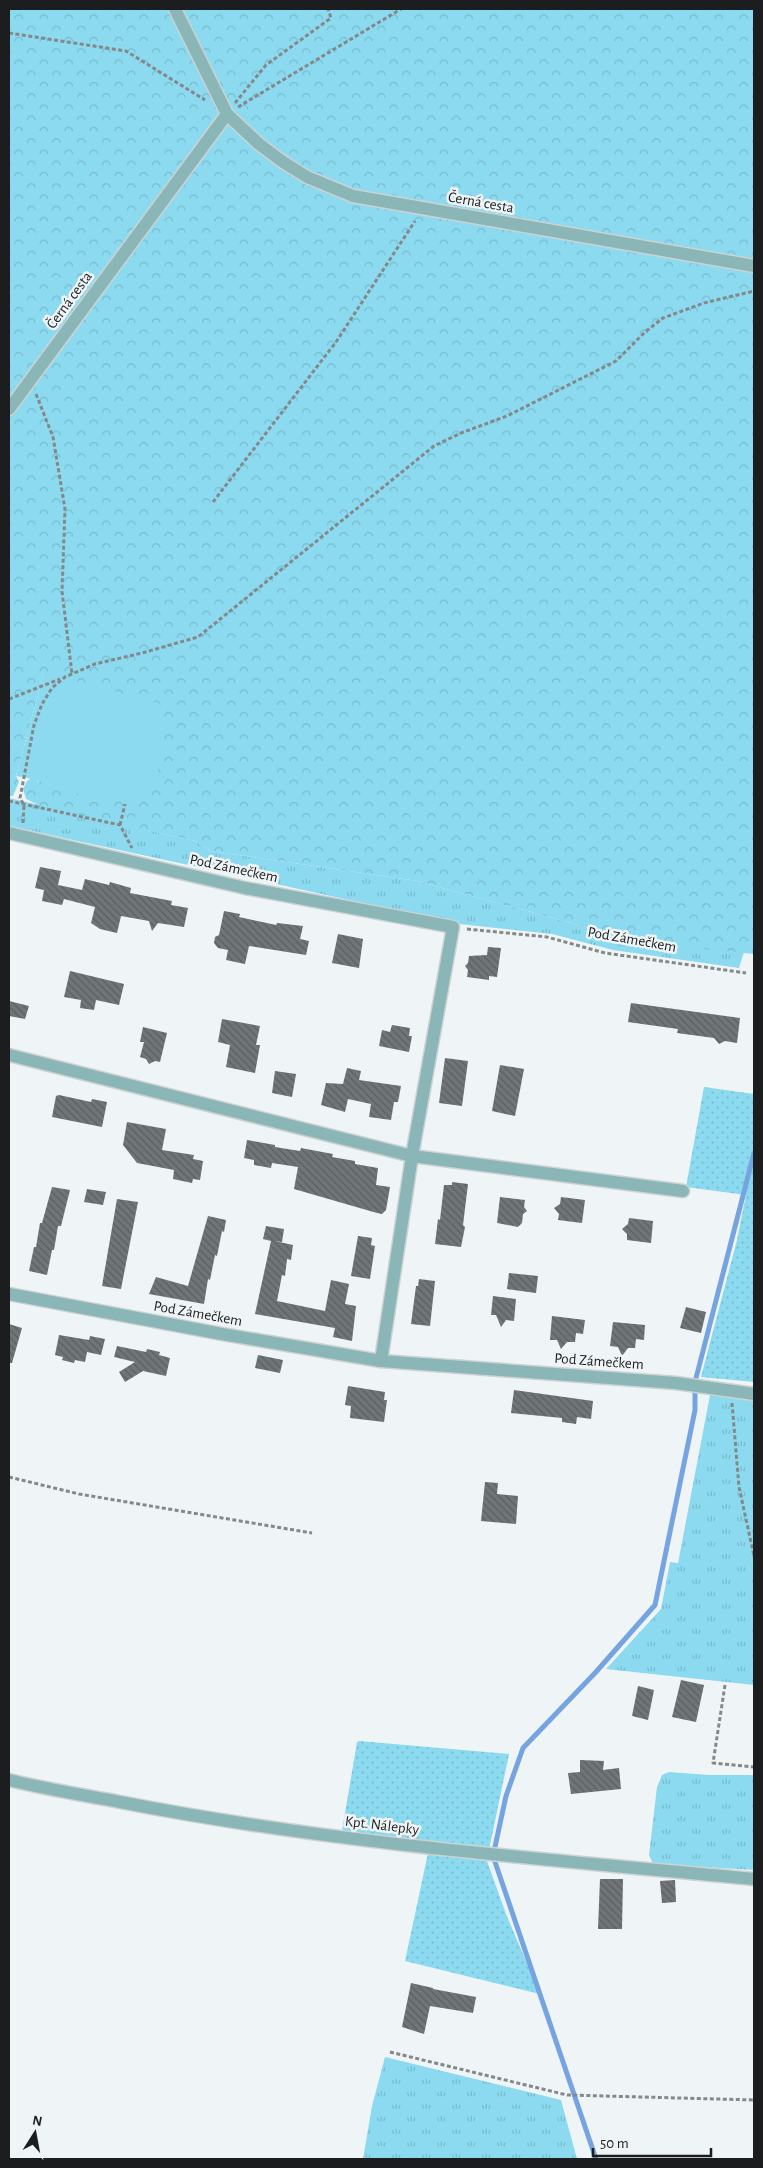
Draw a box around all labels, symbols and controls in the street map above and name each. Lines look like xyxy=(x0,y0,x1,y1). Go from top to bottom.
street label: Černá cesta xyxy=(447,188,515,216)
street label: Černá cesta xyxy=(43,268,95,332)
street label: Pod Zámečkem xyxy=(188,852,279,885)
street label: Pod Zámečkem xyxy=(586,924,677,955)
street label: Pod Zámečkem xyxy=(152,1298,243,1329)
street label: Pod Zámečkem xyxy=(554,1351,644,1372)
street label: Kpt. Nálepky xyxy=(344,1814,420,1838)
north arrow xyxy=(10,2108,60,2158)
text: N xyxy=(31,2113,43,2129)
scale bar xyxy=(593,2126,710,2158)
text: 50 m xyxy=(600,2136,629,2151)

